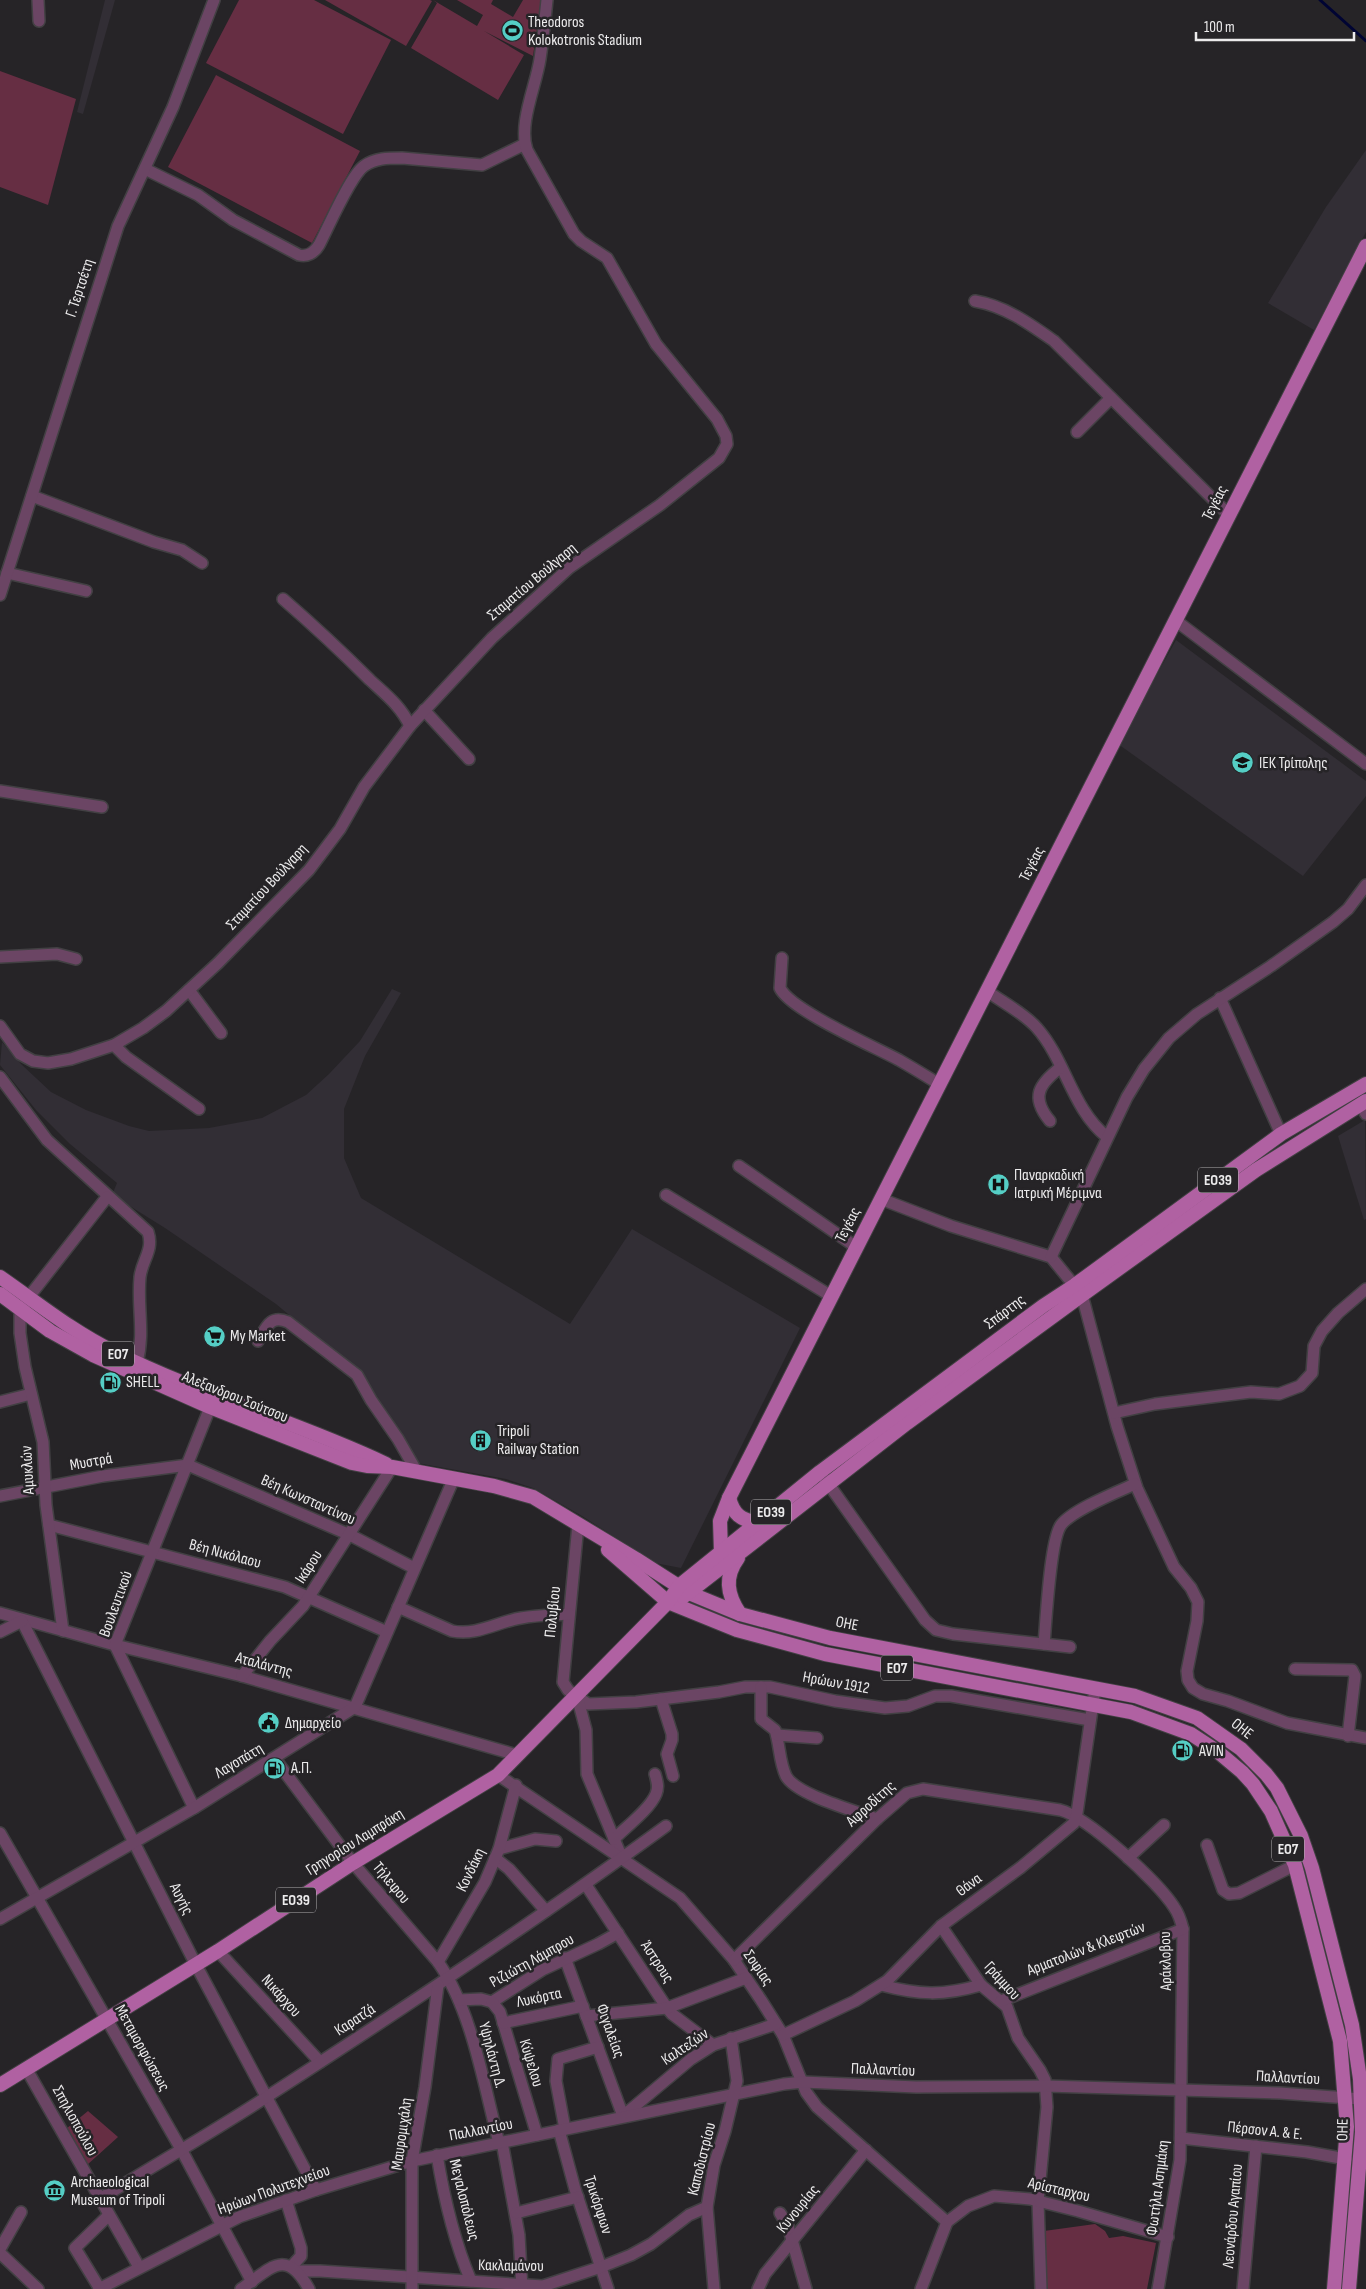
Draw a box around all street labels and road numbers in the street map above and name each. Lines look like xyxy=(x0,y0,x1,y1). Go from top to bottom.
street label: Γ. Τερτσέτη xyxy=(62,256,98,320)
street label: Τεγέας xyxy=(1198,482,1232,524)
street label: Σταματίου Βούλγαρη xyxy=(483,539,581,625)
street label: Σταματίου Βούλγαρη xyxy=(222,840,312,934)
street label: Τεγέας xyxy=(1015,843,1049,885)
road number: ΕΟ39 xyxy=(1198,1168,1238,1192)
street label: Τεγέας xyxy=(831,1204,865,1246)
street label: Σπάρτης xyxy=(981,1291,1029,1333)
road number: ΕΟ7 xyxy=(102,1342,134,1366)
street label: Αλεξανδρου Σούτσου xyxy=(178,1367,291,1427)
street label: Αμυκλών xyxy=(17,1445,39,1496)
street label: Μυστρά xyxy=(68,1449,114,1475)
street label: Βέη Κωνσταντίνου xyxy=(258,1471,358,1529)
road number: ΕΟ39 xyxy=(751,1500,791,1524)
street label: Βέη Νικόλαου xyxy=(187,1535,263,1573)
street label: Ικάρου xyxy=(291,1547,327,1587)
street label: Βουλευτικού xyxy=(95,1568,137,1640)
street label: Πολυβίου xyxy=(541,1585,565,1639)
street label: ΟΗΕ xyxy=(834,1613,860,1635)
street label: Αταλάντης xyxy=(233,1648,294,1682)
road number: ΕΟ7 xyxy=(881,1656,913,1680)
street label: Ηρώων 1912 xyxy=(801,1668,871,1698)
street label: ΟΗΕ xyxy=(1227,1715,1257,1743)
street label: Λαγοπάτη xyxy=(210,1739,267,1783)
street label: Αφροδίτης xyxy=(842,1777,900,1832)
street label: Γρηγορίου Λαμπράκη xyxy=(303,1804,407,1880)
road number: ΕΟ7 xyxy=(1272,1836,1304,1862)
street label: Κονδάκη xyxy=(452,1845,490,1895)
street label: Τήλεφου xyxy=(368,1858,414,1908)
street label: Θάνα xyxy=(952,1869,986,1901)
street label: Αυγής xyxy=(165,1879,197,1918)
road number: ΕΟ39 xyxy=(276,1888,316,1912)
street label: Αρματολών & Κλεφτών xyxy=(1023,1918,1148,1981)
street label: Ριζιώτη Λάμπρου xyxy=(487,1930,577,1992)
street label: Αράκλοβου xyxy=(1156,1931,1176,1992)
street label: Άστρους xyxy=(636,1937,678,1987)
street label: Σοφίας xyxy=(739,1947,777,1989)
street label: Γράμμου xyxy=(980,1958,1024,2004)
street label: Νικάρχου xyxy=(257,1971,305,2021)
street label: Λυκόρτα xyxy=(514,1984,563,2012)
street label: Καρατζά xyxy=(331,2000,379,2040)
street label: Μεταμορφώσεως xyxy=(110,2001,174,2095)
street label: Φιγαλείας xyxy=(592,2001,628,2061)
street label: Υψηλάντη Δ. xyxy=(474,2020,510,2090)
street label: Καλτεζών xyxy=(658,2024,712,2070)
street label: Κύψελου xyxy=(515,2037,547,2089)
street label: Παλλαντίου xyxy=(851,2059,915,2081)
street label: Παλλαντίου xyxy=(1255,2067,1321,2089)
street label: Σπηλιοπούλου xyxy=(48,2083,102,2159)
street label: Μαυρομιχάλη xyxy=(388,2097,416,2171)
street label: Παλλαντίου xyxy=(448,2115,514,2145)
street label: Πέρσον Α. & Ε. xyxy=(1226,2118,1304,2144)
street label: ΟΗΕ xyxy=(1333,2119,1353,2141)
street label: Καποδιστρίου xyxy=(684,2120,720,2198)
street label: Φωτήλα Ασημάκη xyxy=(1143,2139,1173,2237)
street label: Μεγαλοπόλεως xyxy=(445,2157,483,2243)
street label: Ηρώων Πολυτεχνείου xyxy=(215,2161,333,2219)
street label: Λεονάρδου Αγαπίου xyxy=(1219,2163,1247,2270)
street label: Τρικόρφων xyxy=(580,2173,616,2237)
street label: Αρίσταρχου xyxy=(1025,2173,1092,2206)
street label: Κυνουρίας xyxy=(773,2181,823,2237)
street label: Κακλαμάνου xyxy=(478,2256,544,2276)

